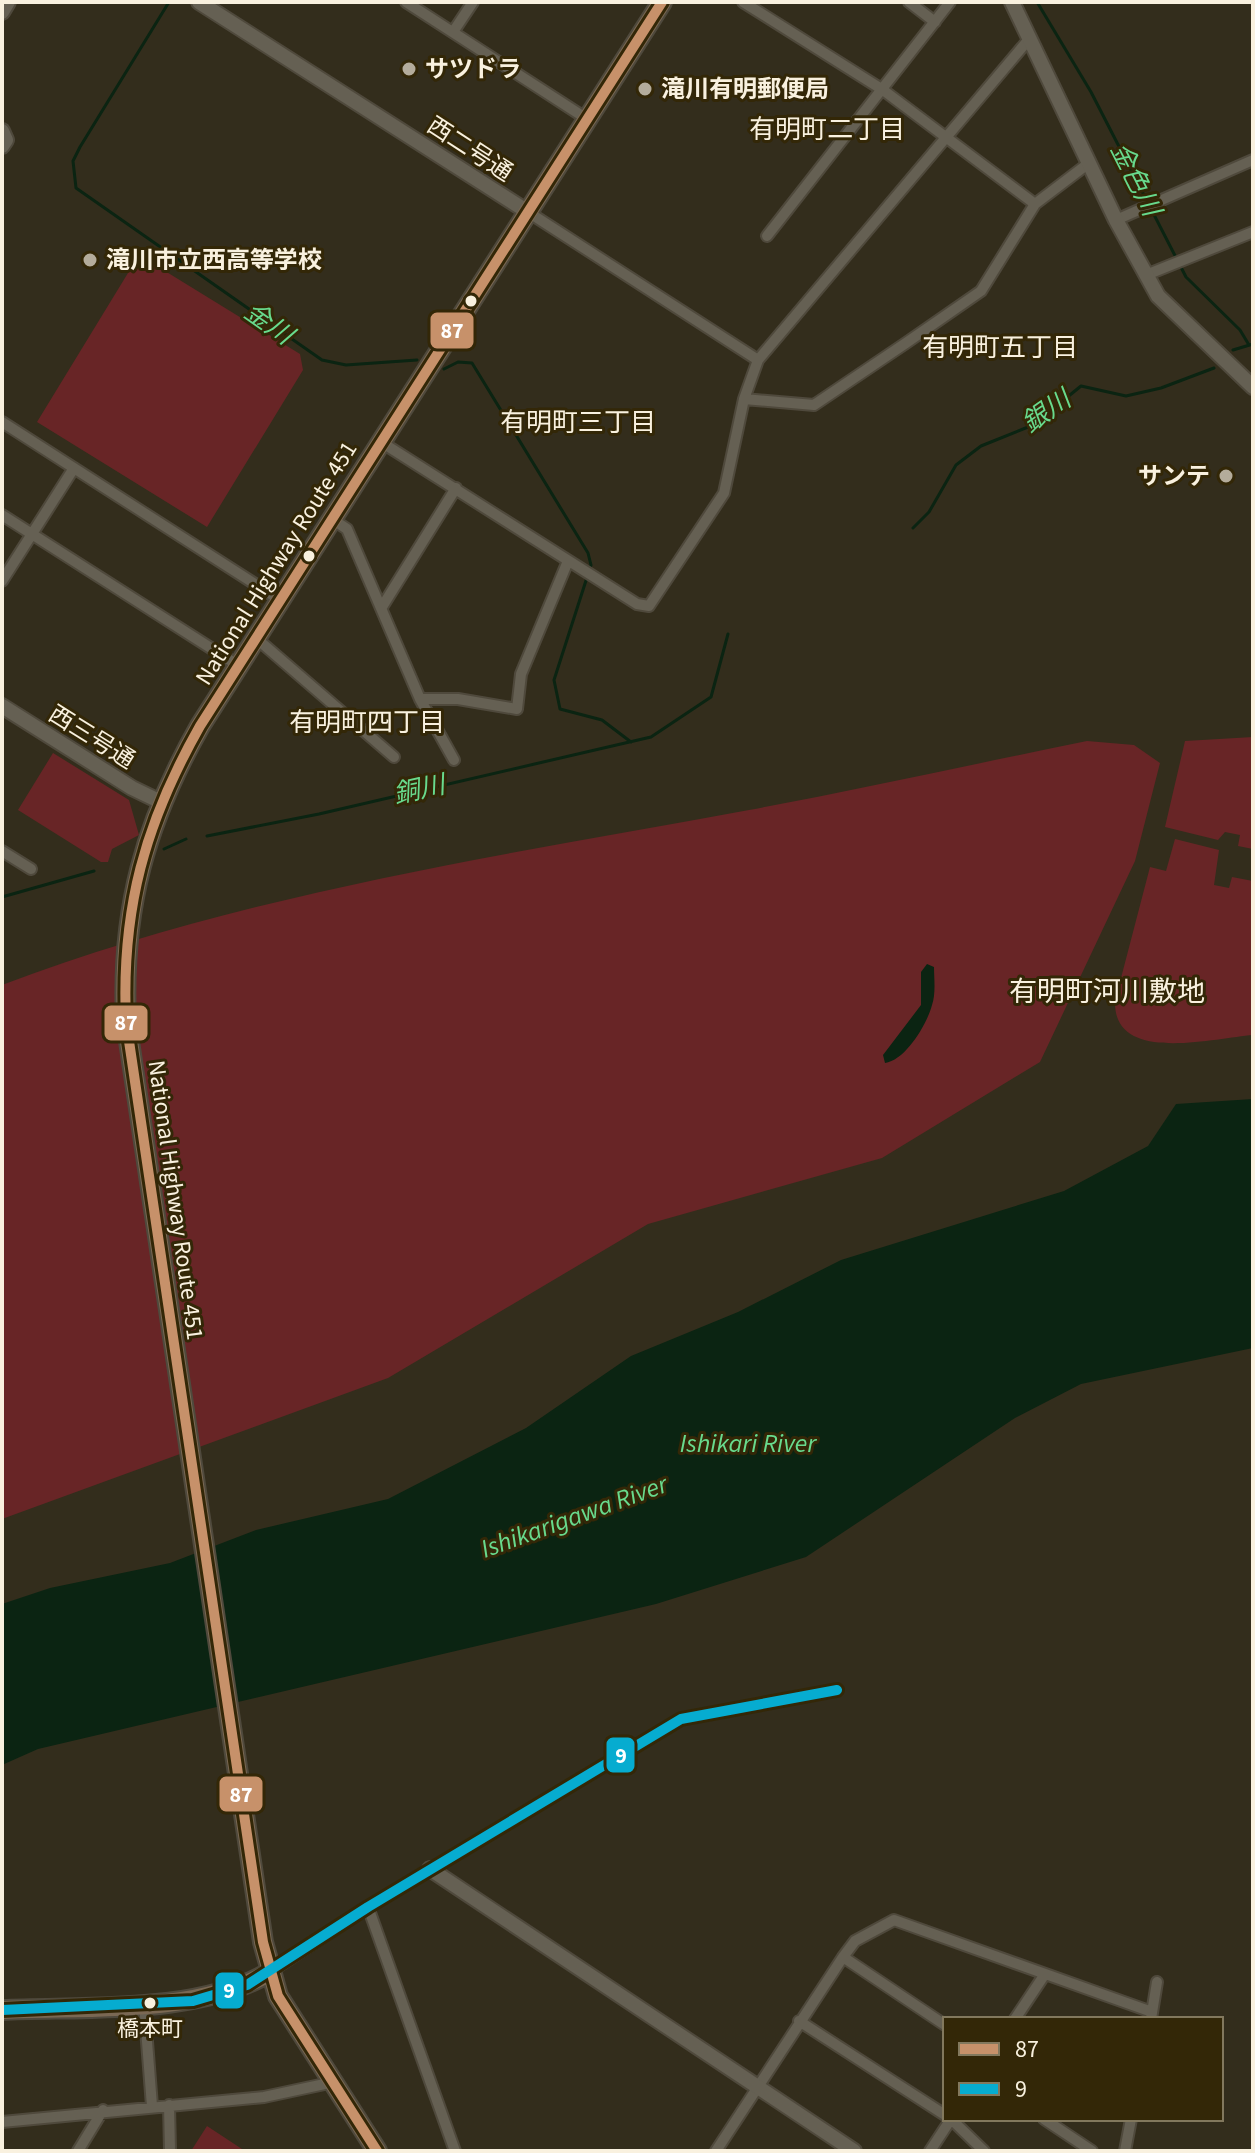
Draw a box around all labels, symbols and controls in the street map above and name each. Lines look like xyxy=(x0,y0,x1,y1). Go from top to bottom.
place label: サツドラ xyxy=(425,52,521,87)
marker: サツドラ xyxy=(400,60,418,78)
place label: 滝川有明郵便局 xyxy=(661,72,829,107)
marker: 滝川有明郵便局 xyxy=(636,80,654,98)
street label: 西二号通 xyxy=(420,109,520,190)
district label: 有明町二丁目 xyxy=(749,111,905,148)
water label: 金色川 xyxy=(1101,136,1171,225)
place label: 滝川市立西高等学校 xyxy=(106,243,322,278)
marker: 滝川市立西高等学校 xyxy=(81,251,99,269)
water label: 金川 xyxy=(237,293,303,355)
unlabelled marker xyxy=(463,293,479,309)
line badge: 87 xyxy=(429,311,475,350)
text: 87 xyxy=(440,315,464,347)
district label: 有明町五丁目 xyxy=(922,329,1078,366)
water label: 銀川 xyxy=(1014,380,1081,441)
district label: 有明町三丁目 xyxy=(500,404,656,441)
street label: National Highway Route 451 xyxy=(187,434,366,692)
place label: サンテ xyxy=(1138,459,1210,494)
marker: サンテ xyxy=(1217,467,1235,485)
unlabelled marker xyxy=(301,548,317,564)
street label: 西三号通 xyxy=(42,697,142,778)
district label: 有明町四丁目 xyxy=(289,704,445,741)
water label: 銅川 xyxy=(390,765,451,813)
district label: 有明町河川敷地 xyxy=(1009,972,1205,1012)
line badge: 87 xyxy=(103,1004,149,1042)
text: 87 xyxy=(114,1007,138,1039)
street label: National Highway Route 451 xyxy=(139,1058,212,1342)
water label: Ishikari River xyxy=(680,1425,817,1462)
water label: Ishikarigawa River xyxy=(476,1465,674,1567)
line badge: 9 xyxy=(605,1736,636,1774)
text: 9 xyxy=(615,1740,627,1772)
line badge: 87 xyxy=(218,1775,264,1813)
text: 87 xyxy=(229,1779,253,1811)
line badge: 9 xyxy=(214,1971,245,2010)
text: 9 xyxy=(223,1975,235,2007)
marker: 橋本町 xyxy=(142,1995,158,2011)
place label: 橋本町 xyxy=(117,2013,183,2045)
legend xyxy=(943,2017,1223,2121)
text: 87 xyxy=(1015,2032,1039,2067)
text: 9 xyxy=(1015,2072,1027,2107)

